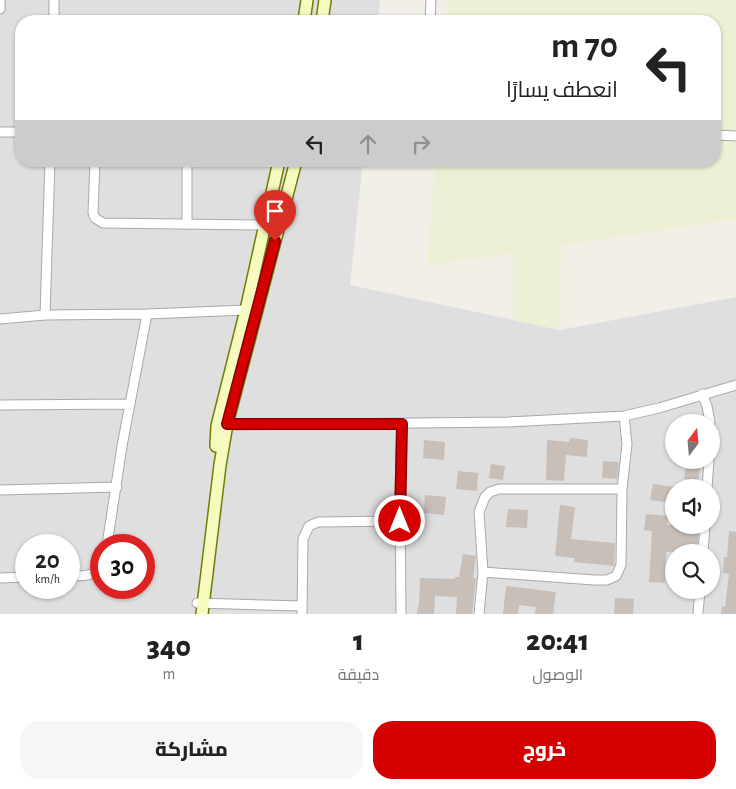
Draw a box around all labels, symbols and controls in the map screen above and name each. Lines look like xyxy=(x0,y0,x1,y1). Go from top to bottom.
text: 70 m xyxy=(551,29,618,64)
icon: left xyxy=(636,35,701,100)
text: انعطف يسارًا xyxy=(506,79,618,101)
icon: left xyxy=(301,130,329,158)
icon: ahead xyxy=(354,130,382,158)
icon: right xyxy=(407,130,435,158)
pin xyxy=(254,190,296,241)
icon: arrive xyxy=(261,197,289,225)
north arrow xyxy=(665,414,720,469)
map controls xyxy=(665,414,720,599)
button: sound xyxy=(665,479,720,534)
position arrow xyxy=(373,494,425,546)
speed limit sign: 30 xyxy=(90,534,155,599)
button: search xyxy=(665,544,720,599)
text: 20 xyxy=(35,548,60,573)
text: km/h xyxy=(35,573,60,585)
text: 1 xyxy=(353,626,364,656)
text: 20:41 xyxy=(526,626,589,656)
text: 340 xyxy=(147,632,191,662)
text: m xyxy=(162,666,175,682)
text: دقيقة xyxy=(338,667,379,683)
text: الوصول xyxy=(532,667,583,683)
button: مشاركة xyxy=(20,721,363,779)
button: خروج xyxy=(373,721,716,779)

